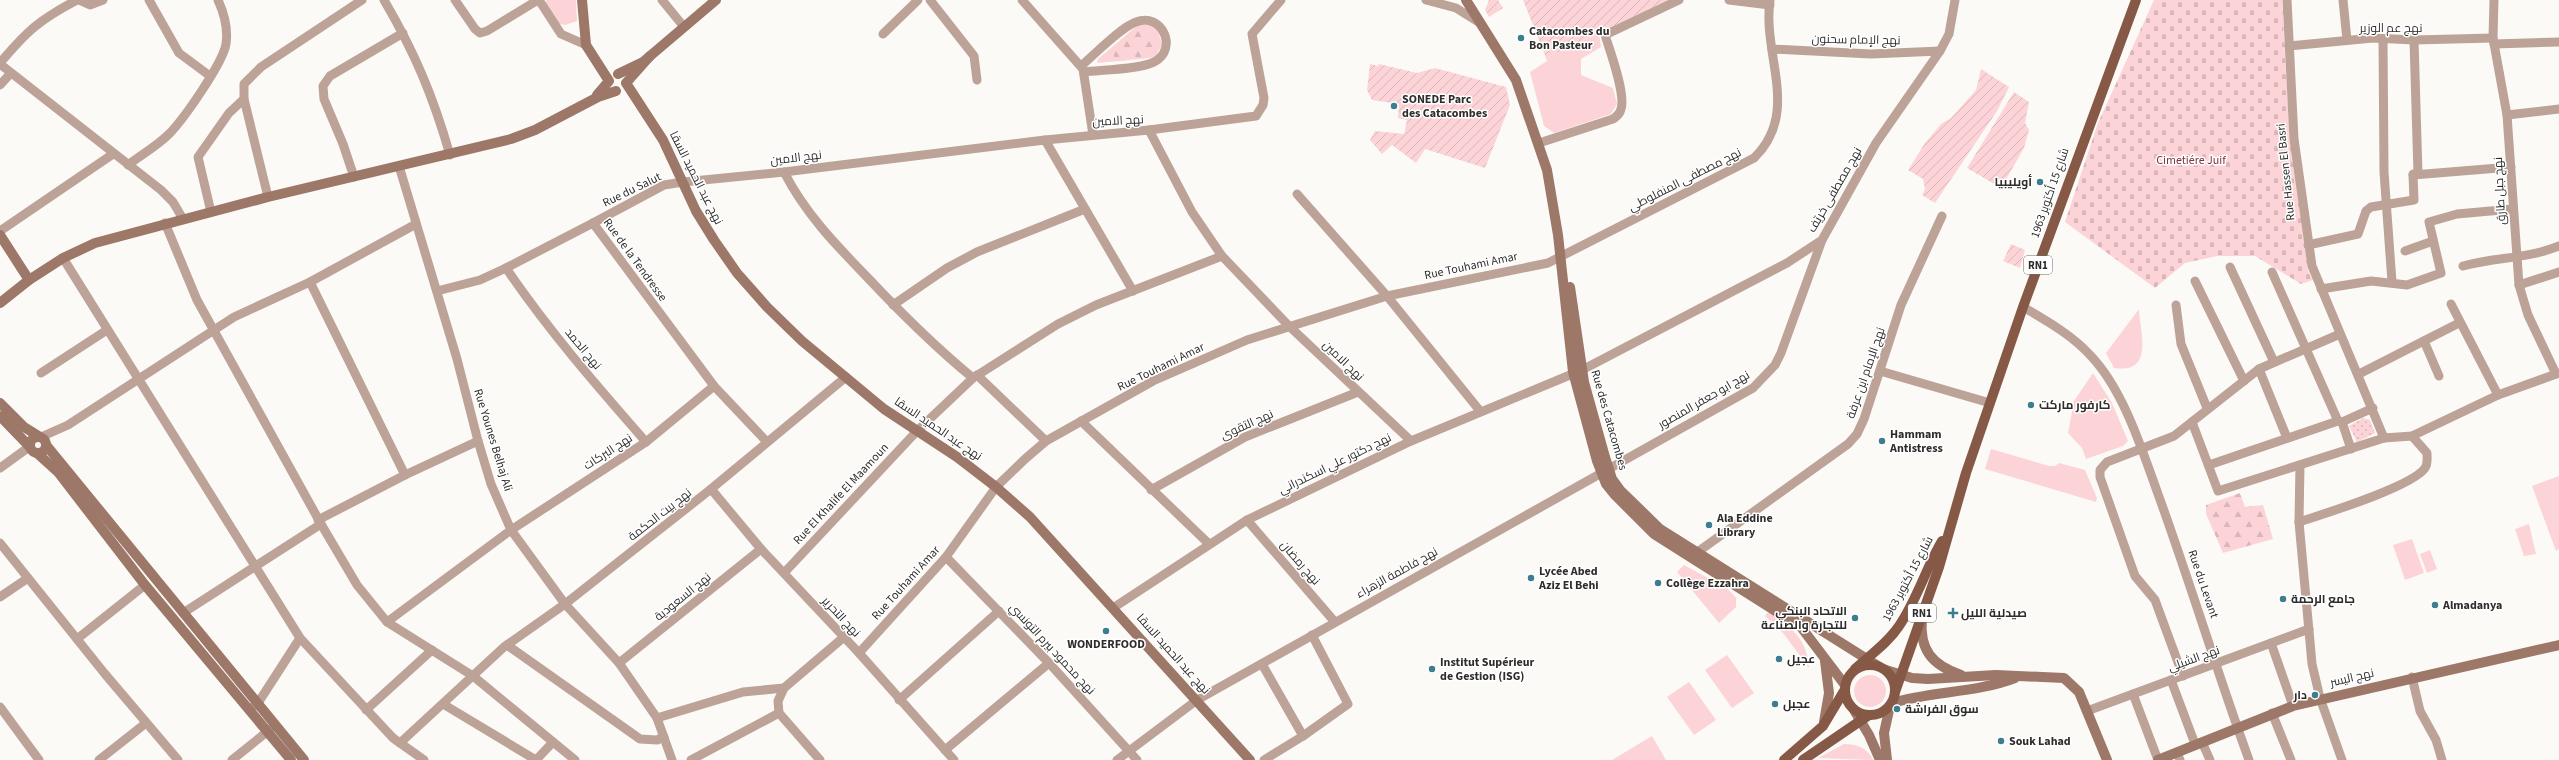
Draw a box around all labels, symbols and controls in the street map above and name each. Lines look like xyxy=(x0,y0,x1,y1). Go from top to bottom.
street label: نهج عم الوزير xyxy=(2359,20,2422,37)
place label: Catacombes du Bon Pasteur xyxy=(1529,23,1610,54)
street label: نهج الإمام سحنون xyxy=(1811,31,1901,49)
marker: Catacombes du Bon Pasteur xyxy=(1516,33,1526,43)
place label: SONEDE Parc des Catacombes xyxy=(1402,91,1487,122)
marker: SONEDE Parc des Catacombes xyxy=(1389,101,1399,111)
street label: نهج الامين xyxy=(1092,111,1144,131)
street label: Rue Hassen El Basri xyxy=(2272,123,2300,221)
street label: نهج عبد الحميد السقا xyxy=(665,128,727,228)
street label: نهج مصطفى المنفلوطي xyxy=(1626,144,1745,217)
street label: نهج مصطفى خريّف xyxy=(1804,144,1866,236)
street label: نهج الامين xyxy=(769,146,823,170)
street label: شارع 15 أكتوبر 1963 xyxy=(2027,146,2073,240)
park label: Cimetiére Juif xyxy=(2156,152,2226,169)
street label: نهج جبل طارق xyxy=(2490,157,2510,225)
street label: Rue du Salut xyxy=(600,168,664,212)
place label: أويليبيا xyxy=(1994,174,2032,191)
marker: أويليبيا xyxy=(2035,177,2045,187)
street label: Rue de la Tendresse xyxy=(599,215,671,305)
street label: Rue Touhami Amar xyxy=(1423,248,1520,284)
road number: RN1 xyxy=(2024,256,2052,274)
street label: نهج الحمد xyxy=(561,325,605,373)
street label: نهج الإمام ابن عرفة xyxy=(1842,325,1890,421)
street label: نهج الامين xyxy=(1319,337,1367,385)
street label: Rue Touhami Amar xyxy=(1115,338,1208,395)
street label: نهج ابو جعفر المنصور xyxy=(1654,367,1753,434)
street label: Rue des Catacombes xyxy=(1587,368,1631,472)
street label: Rue Younes Belhaj Ali xyxy=(469,387,517,493)
street label: نهج عبد الحميد السقا xyxy=(891,393,985,465)
place label: كارفور ماركت xyxy=(2039,397,2111,414)
marker: كارفور ماركت xyxy=(2026,400,2036,410)
street label: نهج التقوى xyxy=(1218,406,1276,444)
place label: Hammam Antistress xyxy=(1889,426,1943,457)
street label: نهج دكتور علي اسكندراني xyxy=(1276,429,1395,500)
street label: نهج البركات xyxy=(580,430,636,474)
marker: Hammam Antistress xyxy=(1877,436,1887,446)
street label: Rue El Khalife El Maamoun xyxy=(789,440,893,548)
street label: نهج بيت الحكمة xyxy=(625,485,695,545)
place label: Ala Eddine Library xyxy=(1716,510,1773,541)
marker: Ala Eddine Library xyxy=(1704,520,1714,530)
street label: شارع 15 أكتوبر 1963 xyxy=(1878,533,1938,625)
street label: نهج رمضان xyxy=(1276,537,1324,589)
street label: Rue Touhami Amar xyxy=(868,541,945,624)
street label: نهج فاطمة الزهراء xyxy=(1353,543,1441,603)
street label: Rue du Levant xyxy=(2183,548,2223,620)
place label: Lycée Abed Aziz El Behi xyxy=(1538,563,1599,594)
street label: نهج السعودية xyxy=(651,569,715,625)
marker: Lycée Abed Aziz El Behi xyxy=(1526,573,1536,583)
place label: Collège Ezzahra xyxy=(1666,575,1749,592)
marker: Collège Ezzahra xyxy=(1653,578,1663,588)
place label: جامع الرحمة xyxy=(2291,591,2355,608)
street label: نهج التحرير xyxy=(817,592,864,641)
marker: جامع الرحمة xyxy=(2278,594,2288,604)
place label: Almadanya xyxy=(2442,597,2502,614)
street label: نهج محمود بيرم التونسي xyxy=(1004,600,1099,699)
marker: Almadanya xyxy=(2430,600,2440,610)
place label: الاتحاد البنكي للتجارة والصناعة xyxy=(1761,603,1847,634)
road number: RN1 xyxy=(1908,604,1936,622)
place label: صيدلية الليل xyxy=(1961,605,2027,622)
marker: صيدلية الليل xyxy=(1948,608,1958,618)
street label: نهج عبد الحميد السقا xyxy=(1132,610,1214,698)
marker: الاتحاد البنكي للتجارة والصناعة xyxy=(1850,613,1860,623)
marker: WONDERFOOD xyxy=(1101,626,1111,636)
place label: WONDERFOOD xyxy=(1067,636,1145,653)
street label: نهج الشيلي xyxy=(2166,642,2223,677)
place label: عجيل xyxy=(1787,651,1815,668)
place label: Institut Supérieur de Gestion (ISG) xyxy=(1440,654,1535,685)
marker: عجيل xyxy=(1774,654,1784,664)
marker: Institut Supérieur de Gestion (ISG) xyxy=(1427,664,1437,674)
street label: نهج اليسر xyxy=(2327,665,2376,692)
place label: دار xyxy=(2292,687,2307,704)
marker: دار xyxy=(2310,690,2320,700)
place label: عجبل xyxy=(1783,696,1810,713)
marker: عجبل xyxy=(1770,699,1780,709)
place label: سوق الفراشة xyxy=(1905,701,1979,718)
marker: سوق الفراشة xyxy=(1892,704,1902,714)
place label: Souk Lahad xyxy=(2009,733,2071,750)
marker: Souk Lahad xyxy=(1996,736,2006,746)

